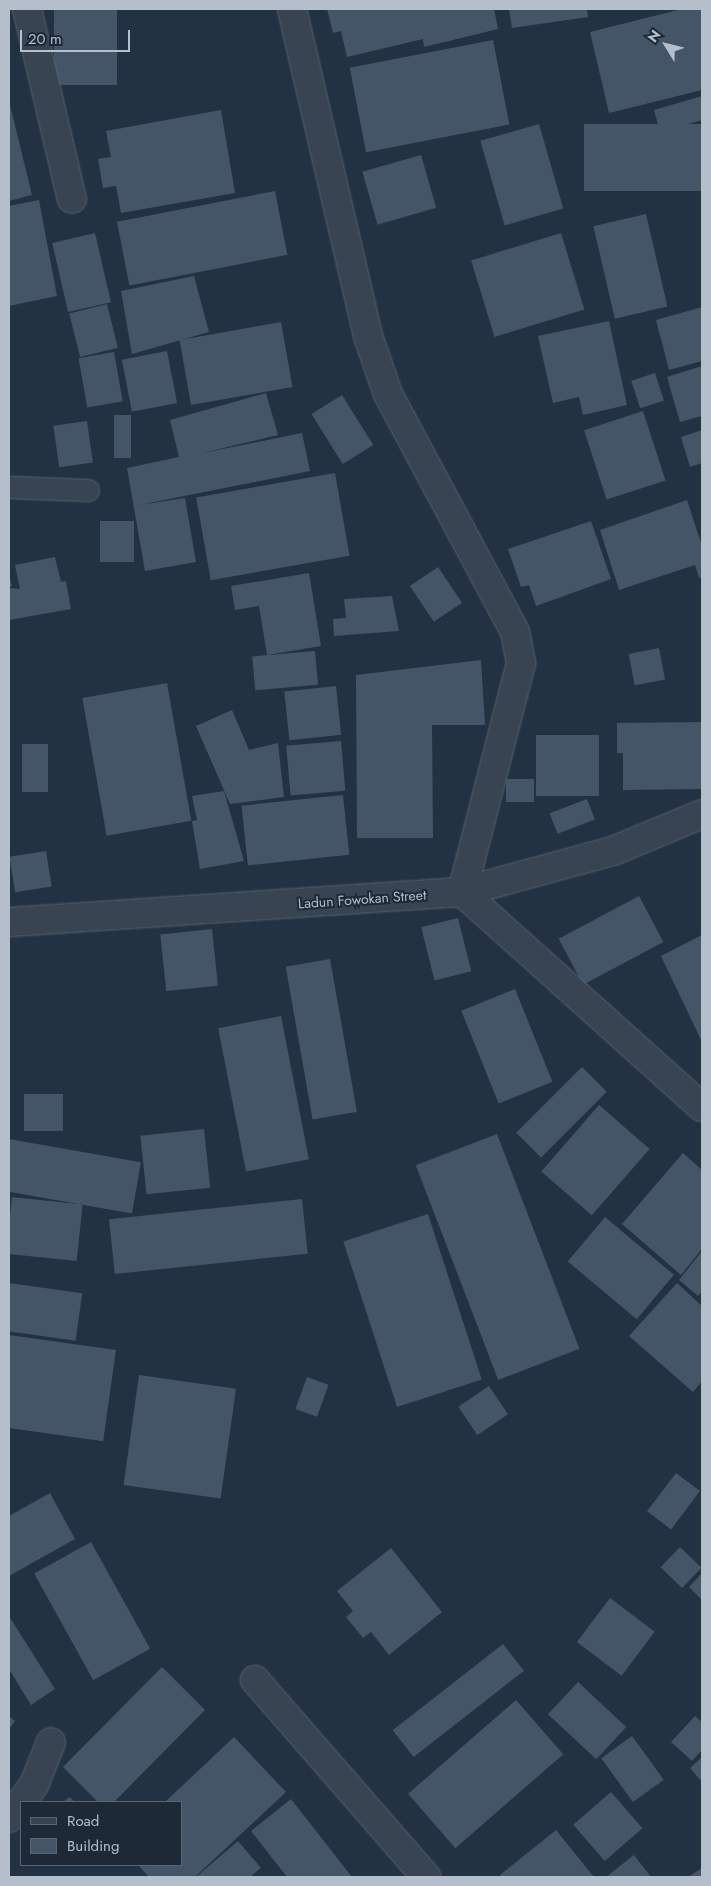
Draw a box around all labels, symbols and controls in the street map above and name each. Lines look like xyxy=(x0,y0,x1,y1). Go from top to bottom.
scale bar xyxy=(22,20,132,52)
north arrow xyxy=(641,20,691,70)
text: N xyxy=(643,26,665,47)
text: 20 m xyxy=(28,28,62,50)
street label: Ladun Fowokan Street xyxy=(297,886,427,912)
legend xyxy=(20,1801,182,1866)
text: Road xyxy=(67,1810,99,1832)
text: Building xyxy=(67,1835,119,1857)

